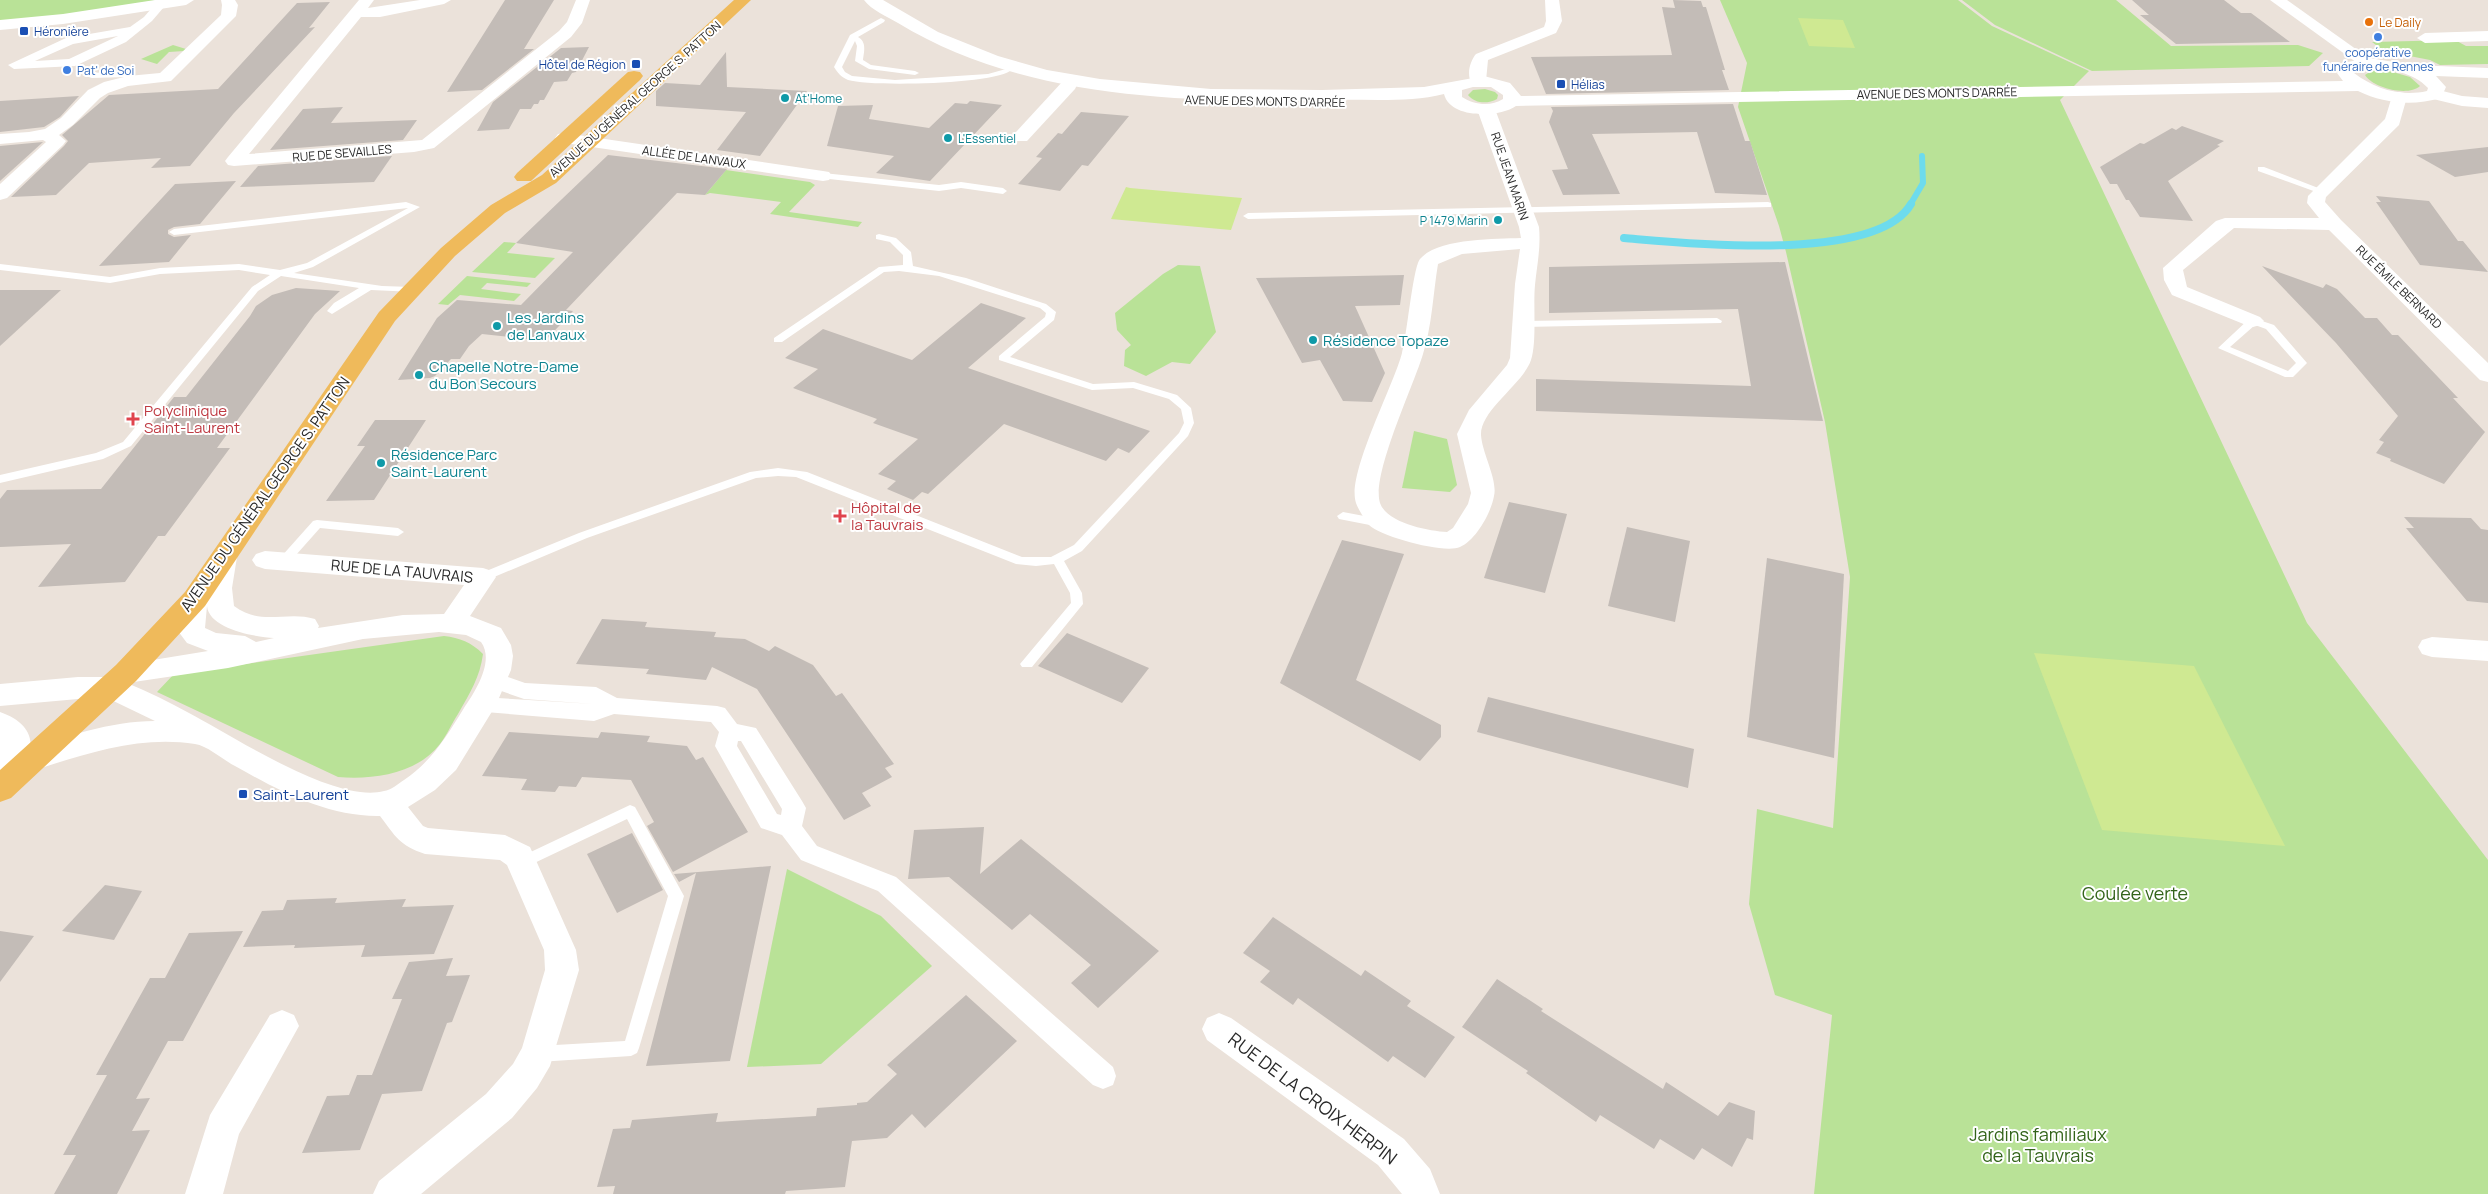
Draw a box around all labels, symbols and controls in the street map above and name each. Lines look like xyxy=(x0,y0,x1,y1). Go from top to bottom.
place label: Le Daily xyxy=(2379,14,2422,31)
marker: Le Daily xyxy=(2363,16,2375,28)
street label: AVENUE DU GÉNÉRAL GEORGE S. PATTON xyxy=(545,17,725,181)
place label: Héronière xyxy=(34,23,89,40)
marker: Héronière xyxy=(18,25,30,37)
marker: coopérative funéraire de Rennes xyxy=(2372,31,2384,43)
place label: coopérative funéraire de Rennes xyxy=(2322,44,2434,75)
place label: Hôtel de Région xyxy=(539,56,626,73)
marker: Hôtel de Région xyxy=(630,58,642,70)
place label: Pat' de Soi xyxy=(77,62,134,79)
marker: Pat' de Soi xyxy=(61,64,73,76)
place label: Hélias xyxy=(1571,76,1605,93)
marker: Hélias xyxy=(1555,78,1567,90)
street label: AVENUE DES MONTS D'ARRÉE xyxy=(1857,83,2018,103)
place label: At'Home xyxy=(795,90,842,107)
street label: AVENUE DES MONTS D'ARRÉE xyxy=(1185,91,1346,111)
marker: At'Home xyxy=(779,92,791,104)
place label: L'Essentiel xyxy=(958,130,1016,147)
street label: RUE JEAN MARIN xyxy=(1487,130,1533,222)
marker: L'Essentiel xyxy=(942,132,954,144)
street label: RUE DE SEVAILLES xyxy=(292,140,392,166)
street label: ALLÉE DE LANVAUX xyxy=(641,141,748,173)
place label: P 1479 Marin xyxy=(1420,212,1488,229)
marker: P 1479 Marin xyxy=(1492,214,1504,226)
street label: RUE ÉMILE BERNARD xyxy=(2352,241,2446,333)
place label: Les Jardins de Lanvaux xyxy=(507,307,585,345)
marker: Les Jardins de Lanvaux xyxy=(491,320,503,332)
place label: Résidence Topaze xyxy=(1323,330,1449,351)
marker: Résidence Topaze xyxy=(1307,334,1319,346)
place label: Chapelle Notre-Dame du Bon Secours xyxy=(429,356,579,394)
marker: Chapelle Notre-Dame du Bon Secours xyxy=(413,369,425,381)
street label: AVENUE DU GÉNÉRAL GEORGE S. PATTON xyxy=(175,372,355,616)
place label: Polyclinique Saint-Laurent xyxy=(144,400,240,438)
marker: Polyclinique Saint-Laurent xyxy=(126,412,140,426)
place label: Résidence Parc Saint-Laurent xyxy=(391,444,497,482)
marker: Résidence Parc Saint-Laurent xyxy=(375,457,387,469)
place label: Hôpital de la Tauvrais xyxy=(851,497,924,535)
marker: Hôpital de la Tauvrais xyxy=(833,509,847,523)
street label: RUE DE LA TAUVRAIS xyxy=(330,554,474,588)
place label: Saint-Laurent xyxy=(253,784,349,805)
marker: Saint-Laurent xyxy=(237,788,249,800)
park label: Coulée verte xyxy=(2082,881,2188,905)
street label: RUE DE LA CROIX HERPIN xyxy=(1224,1027,1402,1169)
park label: Jardins familiaux de la Tauvrais xyxy=(1969,1122,2107,1167)

